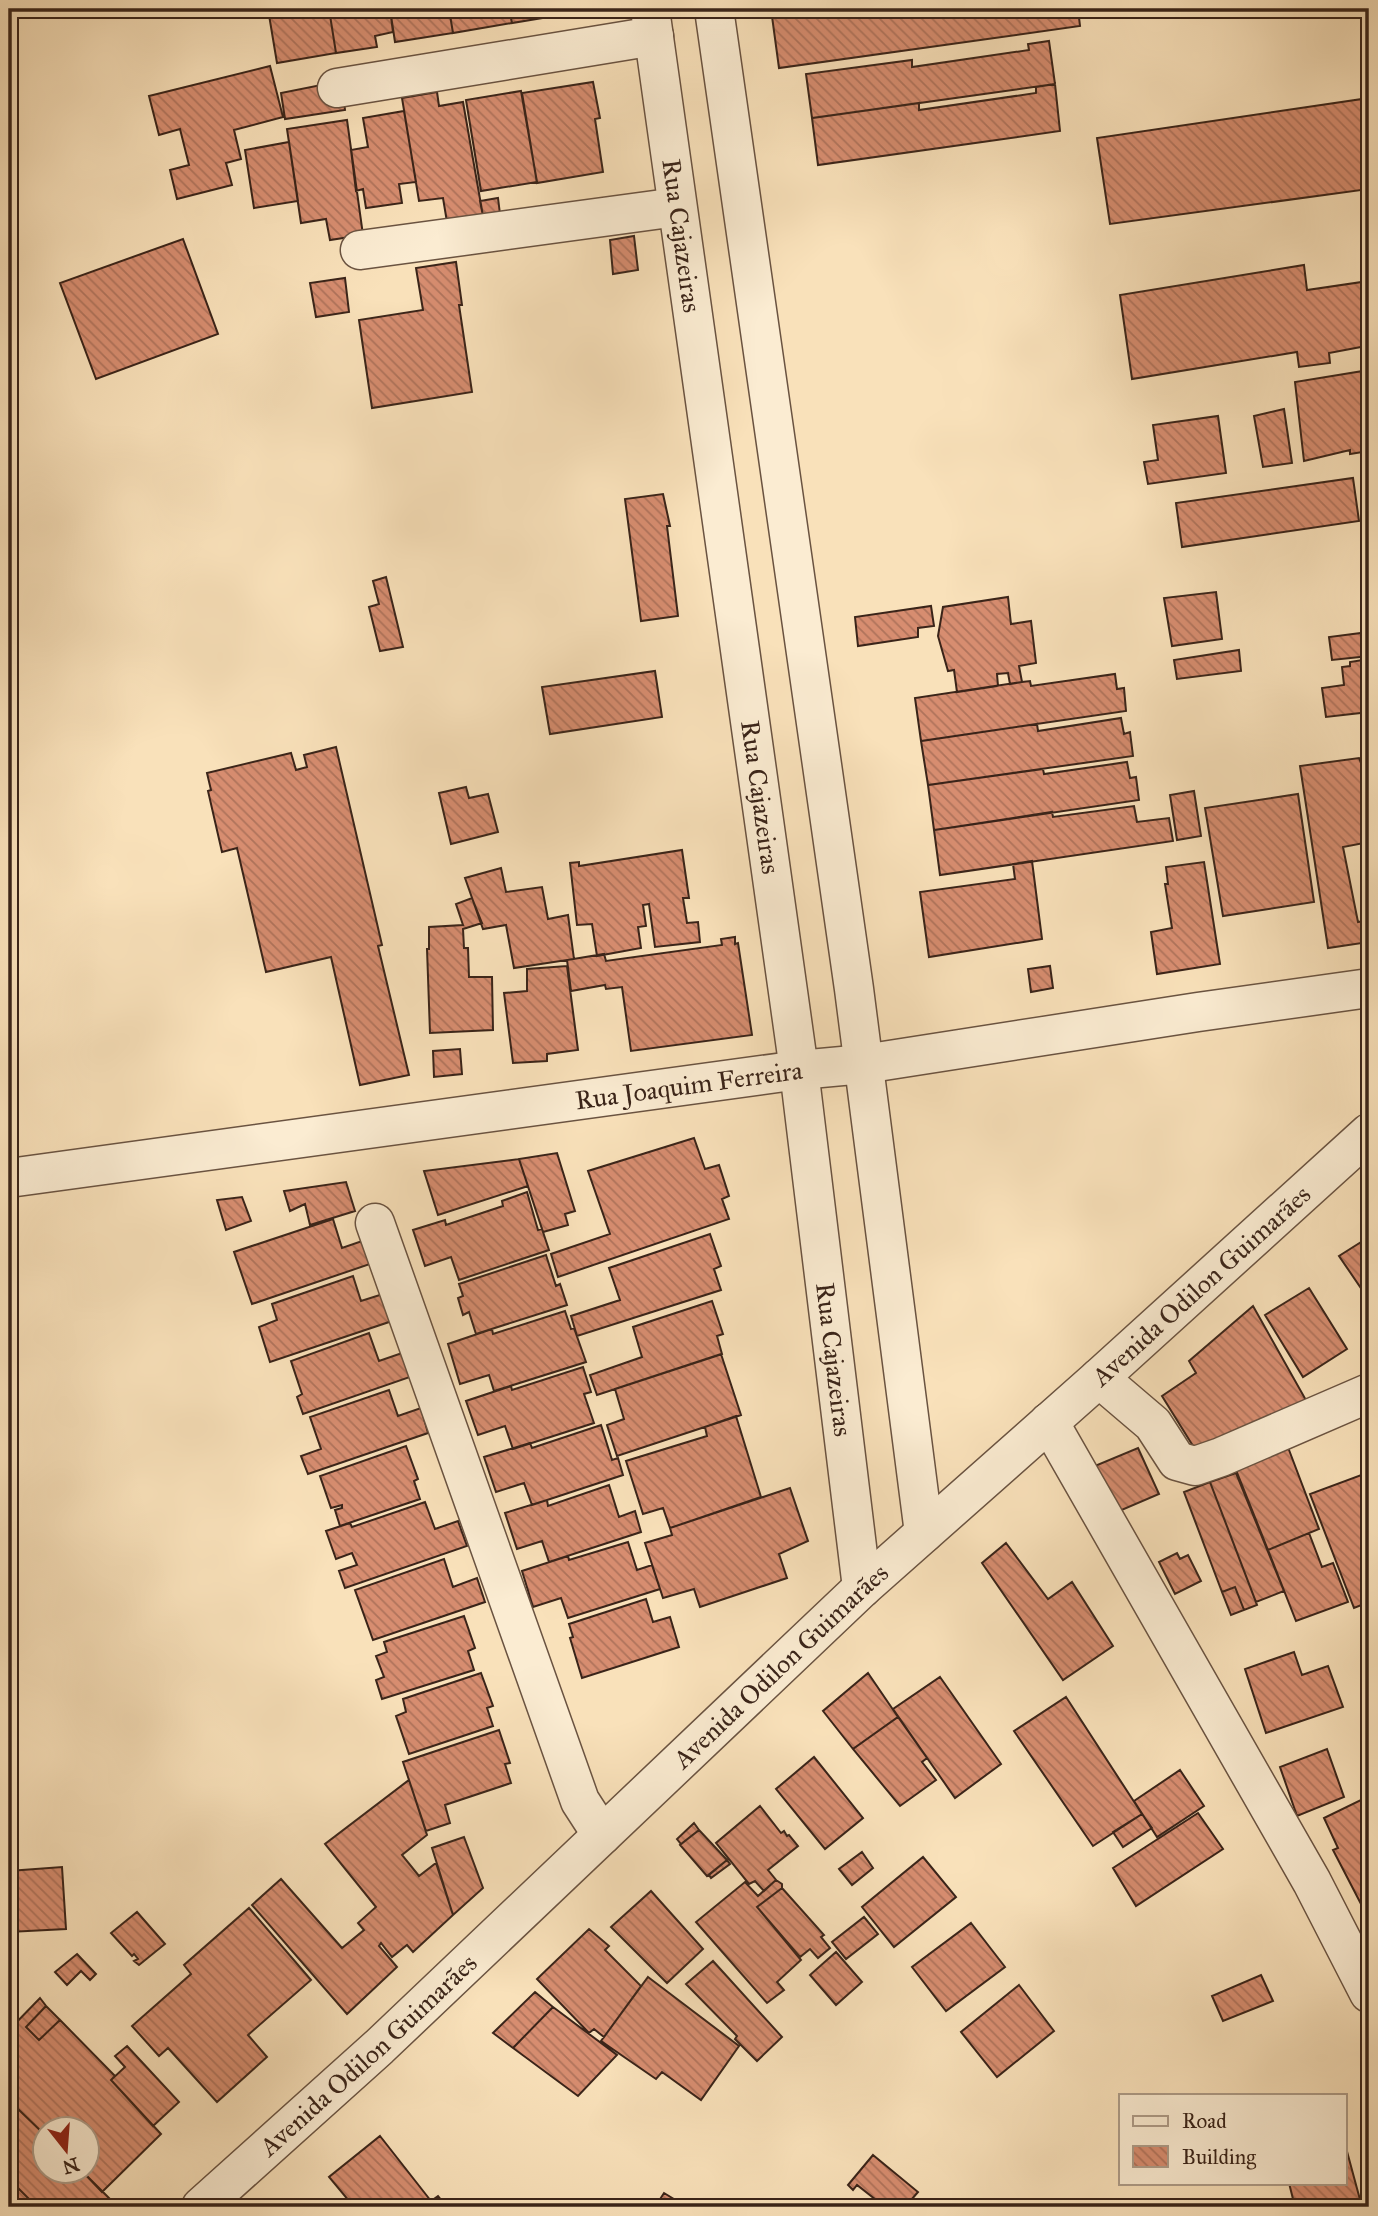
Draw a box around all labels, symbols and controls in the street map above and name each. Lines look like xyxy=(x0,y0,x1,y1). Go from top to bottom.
street label: Rua Cajazeiras xyxy=(655,157,708,315)
street label: Rua Cajazeiras xyxy=(734,718,787,876)
street label: Rua Joaquim Ferreira xyxy=(573,1054,804,1116)
street label: Avenida Odilon Guimarães xyxy=(1084,1178,1317,1393)
street label: Rua Cajazeiras xyxy=(809,1281,859,1438)
street label: Avenida Odilon Guimarães xyxy=(666,1557,895,1776)
street label: Avenida Odilon Guimarães xyxy=(252,1947,483,2163)
legend xyxy=(1119,2094,1346,2184)
text: Road xyxy=(1182,2108,1227,2134)
north arrow xyxy=(32,2114,102,2184)
text: Building xyxy=(1182,2144,1256,2170)
text: N xyxy=(60,2152,82,2179)

